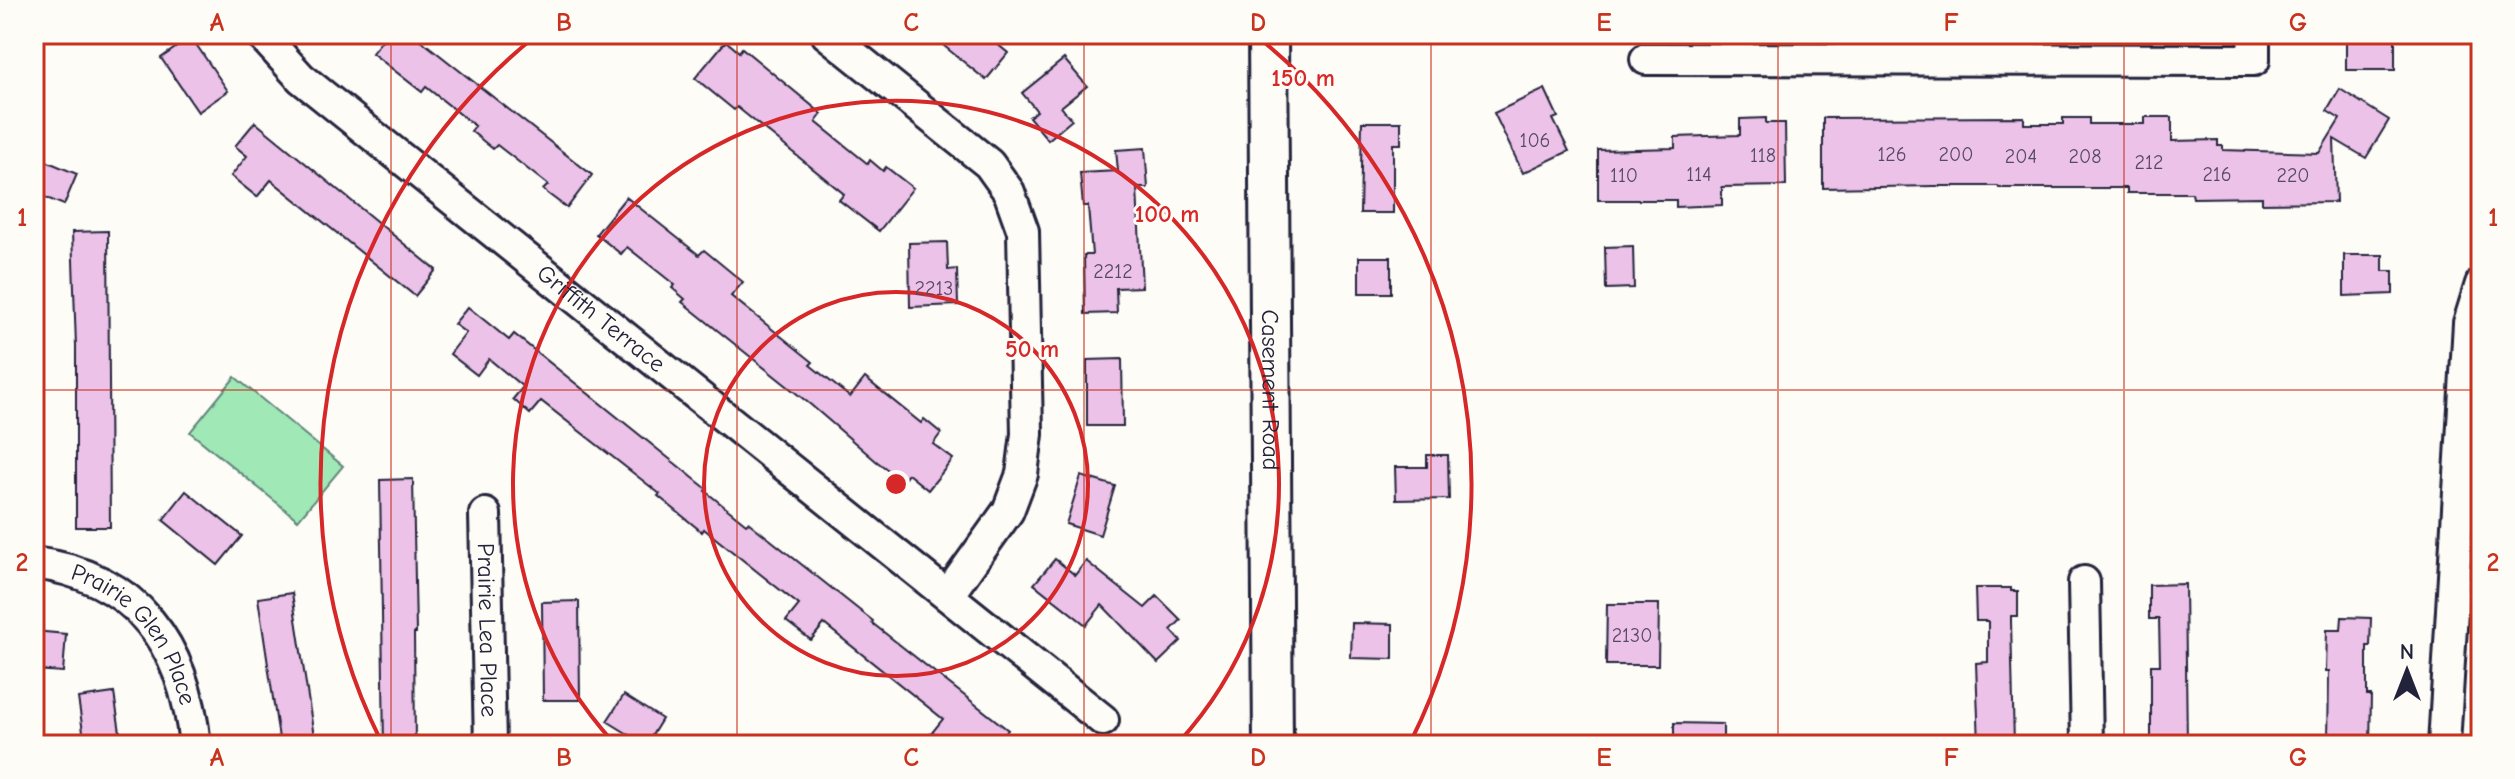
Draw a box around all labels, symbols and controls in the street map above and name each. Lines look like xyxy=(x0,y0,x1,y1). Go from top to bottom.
text: A xyxy=(210,8,225,38)
text: B xyxy=(556,8,572,38)
text: C xyxy=(903,8,919,38)
text: D xyxy=(1250,8,1266,38)
text: E xyxy=(1596,8,1612,38)
text: F xyxy=(1943,8,1959,38)
text: G xyxy=(2289,8,2307,38)
text: 150 m xyxy=(1271,64,1335,92)
house number: 106 xyxy=(1520,129,1550,152)
house number: 126 xyxy=(1877,143,1907,166)
house number: 200 xyxy=(1939,143,1973,166)
house number: 118 xyxy=(1750,144,1776,167)
house number: 204 xyxy=(2005,145,2037,168)
house number: 208 xyxy=(2069,145,2101,168)
house number: 212 xyxy=(2135,151,2163,174)
house number: 114 xyxy=(1686,163,1712,186)
house number: 216 xyxy=(2202,163,2232,186)
house number: 110 xyxy=(1610,164,1638,187)
house number: 220 xyxy=(2276,164,2310,187)
text: 100 m xyxy=(1135,200,1199,228)
text: 1 xyxy=(17,203,27,233)
text: 1 xyxy=(2488,203,2498,233)
street label: Griffith Terrace xyxy=(532,259,671,378)
house number: 2212 xyxy=(1093,260,1133,283)
house number: 2213 xyxy=(915,277,953,300)
street label: Casement Road xyxy=(1256,309,1285,471)
text: 50 m xyxy=(1005,335,1059,363)
centre of rings xyxy=(882,470,910,498)
street label: Prairie Lea Place xyxy=(472,543,503,717)
text: 2 xyxy=(16,548,28,578)
text: 2 xyxy=(2487,548,2499,578)
street label: Prairie Glen Place xyxy=(68,558,202,708)
house number: 2130 xyxy=(1612,624,1652,647)
north arrow xyxy=(2367,631,2447,711)
text: N xyxy=(2400,639,2414,665)
text: A xyxy=(210,743,225,773)
text: B xyxy=(556,743,572,773)
text: C xyxy=(903,743,919,773)
text: D xyxy=(1250,743,1266,773)
text: E xyxy=(1596,743,1612,773)
text: F xyxy=(1943,743,1959,773)
text: G xyxy=(2289,743,2307,773)

